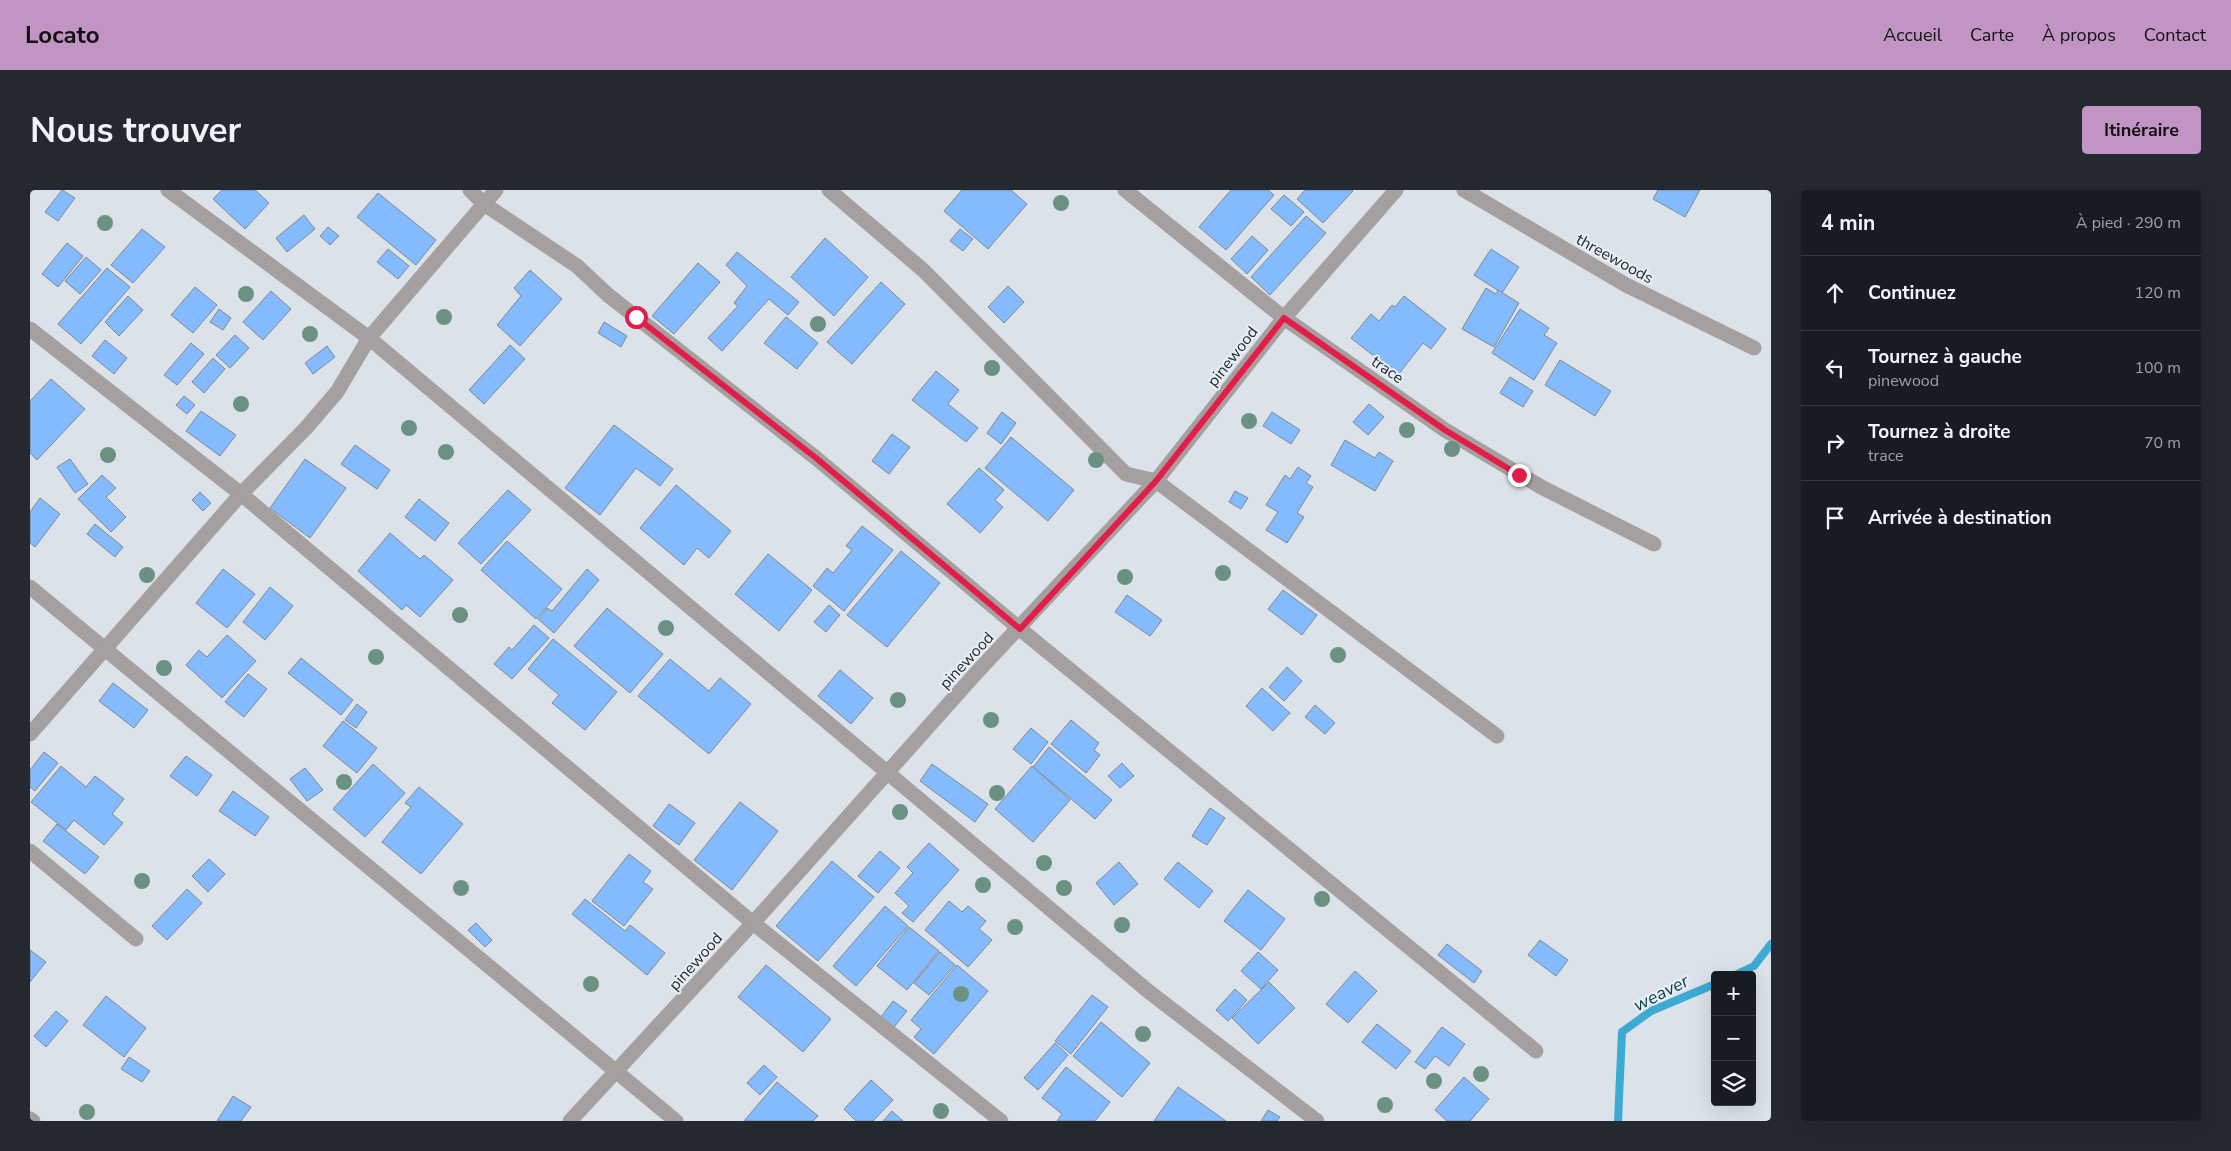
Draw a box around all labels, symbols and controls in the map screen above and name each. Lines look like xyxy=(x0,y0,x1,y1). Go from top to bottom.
text: Locato xyxy=(25,19,100,51)
text: Accueil xyxy=(1883,23,1942,47)
text: Carte xyxy=(1970,23,2014,47)
text: À propos xyxy=(2042,23,2116,47)
text: Contact xyxy=(2144,23,2206,47)
button: Itinéraire xyxy=(2082,106,2201,154)
text: Nous trouver xyxy=(30,107,241,154)
text: 4 min xyxy=(1821,209,1875,237)
text: À pied · 290 m xyxy=(2076,212,2181,234)
street label: threewoods xyxy=(1572,229,1657,289)
icon: ahead xyxy=(1821,279,1849,307)
text: Continuez xyxy=(1868,280,1956,306)
text: 120 m xyxy=(2134,282,2181,304)
route start xyxy=(625,306,648,329)
street label: pinewood xyxy=(1202,322,1263,391)
text: Tournez à gauche xyxy=(1868,344,2022,370)
street label: trace xyxy=(1367,351,1408,389)
icon: left xyxy=(1821,354,1849,382)
text: 100 m xyxy=(2134,357,2181,379)
text: pinewood xyxy=(1868,370,1939,392)
text: Tournez à droite xyxy=(1868,419,2011,445)
icon: right xyxy=(1821,429,1849,457)
text: 70 m xyxy=(2144,432,2181,454)
text: trace xyxy=(1868,445,1904,467)
route end xyxy=(1508,464,1531,487)
icon: arrive xyxy=(1821,504,1849,532)
text: Arrivée à destination xyxy=(1868,505,2052,531)
street label: pinewood xyxy=(934,627,999,694)
street label: pinewood xyxy=(664,928,728,995)
water label: weaver xyxy=(1629,969,1693,1017)
map controls xyxy=(1711,971,1756,1106)
button: + xyxy=(1711,971,1756,1016)
button: − xyxy=(1711,1016,1756,1061)
button: layers xyxy=(1711,1061,1756,1106)

